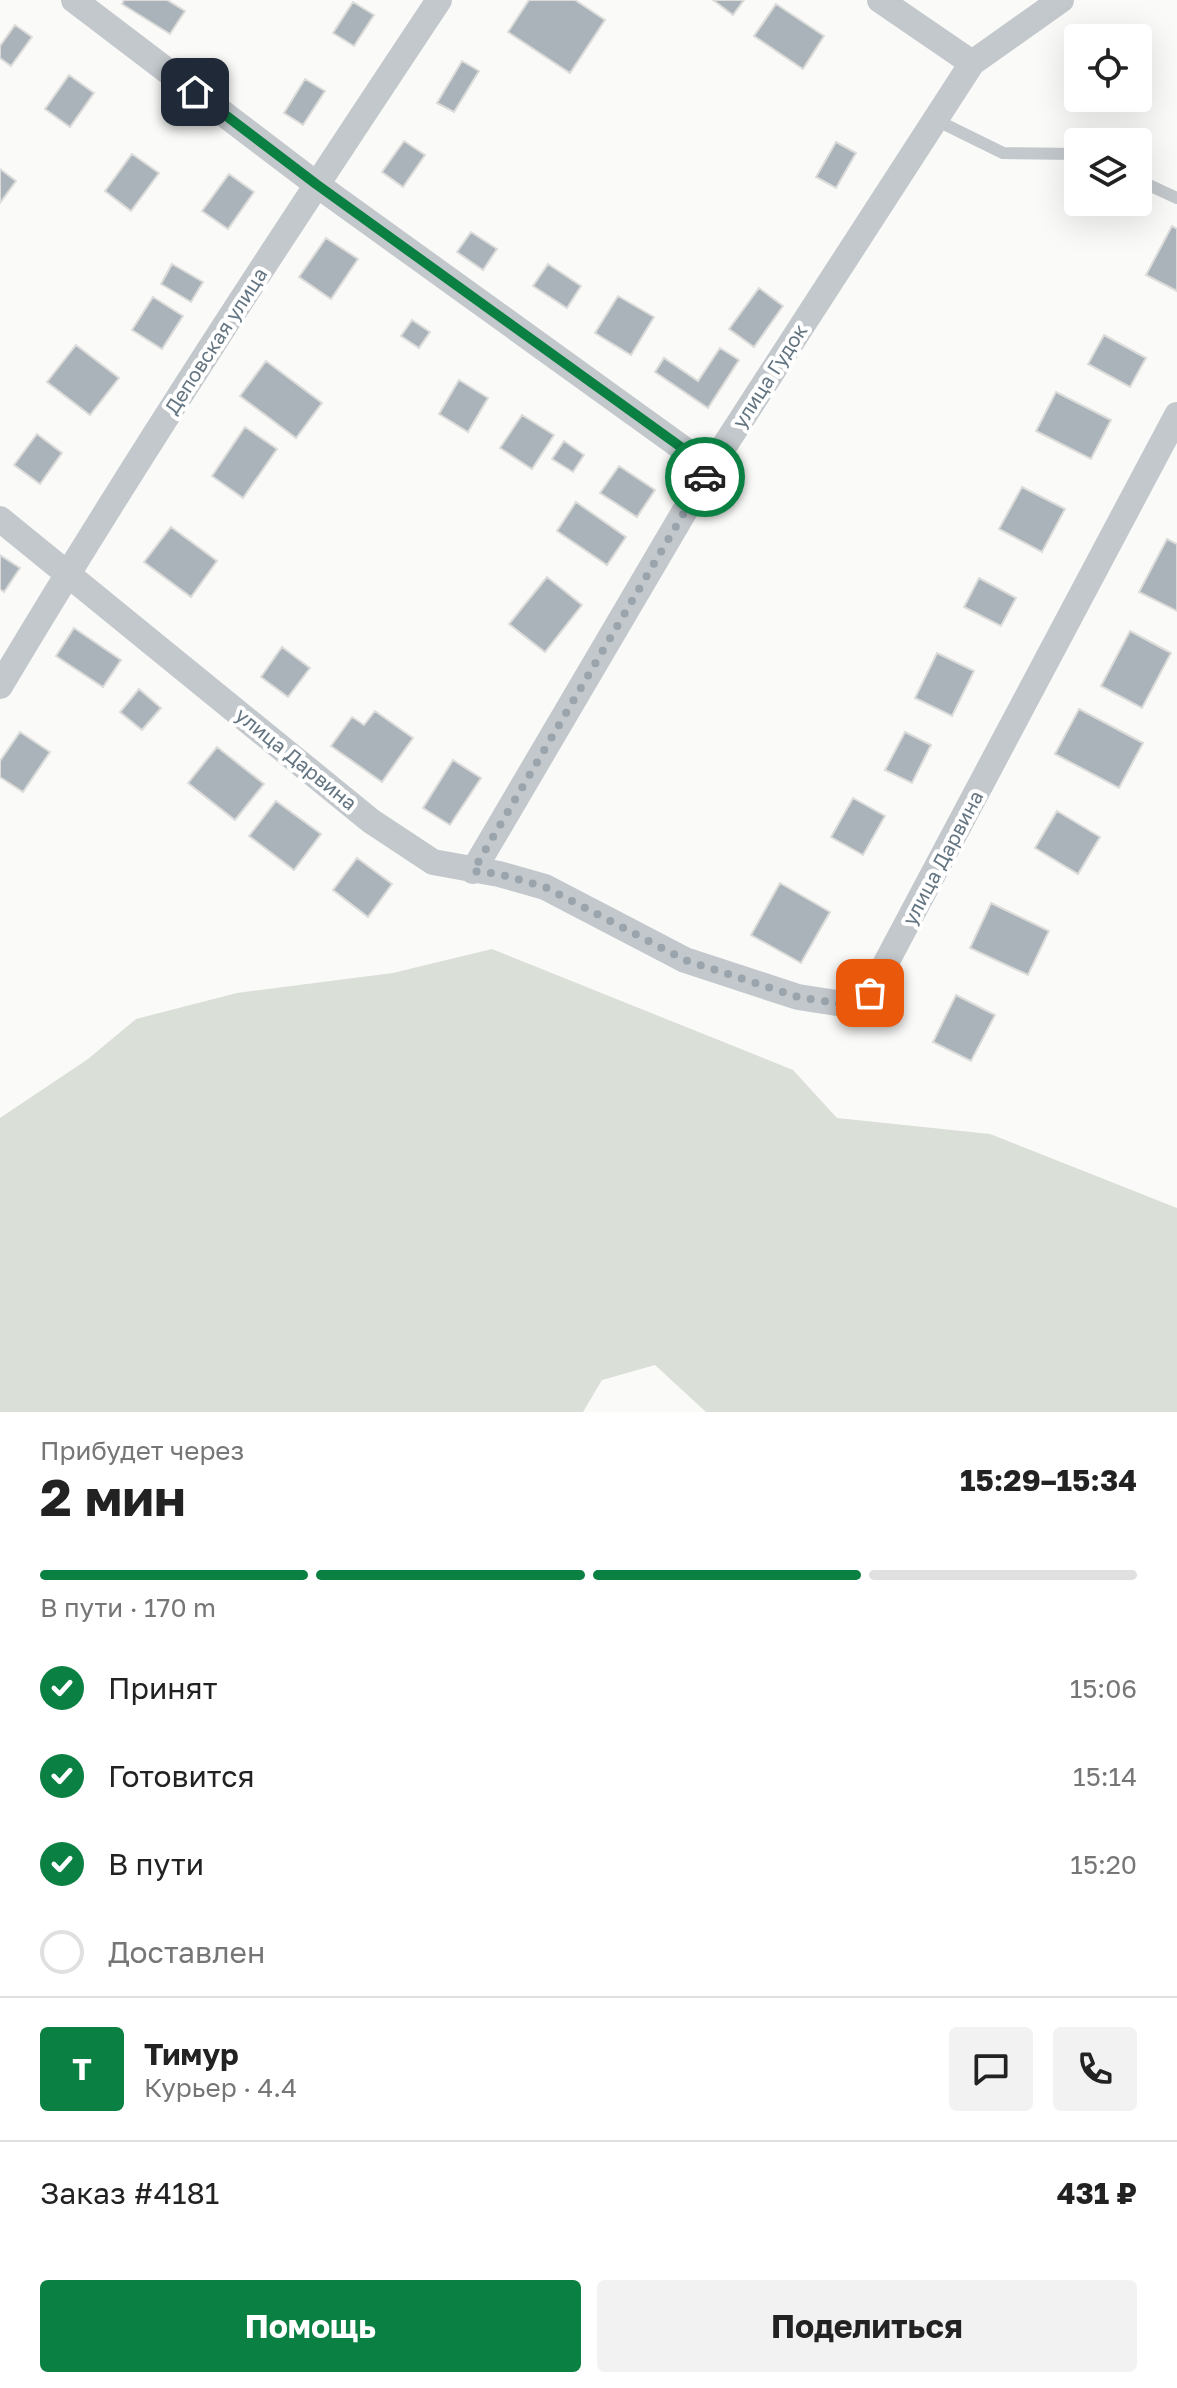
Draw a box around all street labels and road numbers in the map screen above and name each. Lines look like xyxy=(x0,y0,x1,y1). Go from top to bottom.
street label: Деповская улица xyxy=(159,263,271,418)
street label: улица Гудок xyxy=(727,319,812,432)
street label: улица Дарвина xyxy=(231,702,362,814)
street label: улица Дарвина xyxy=(897,786,988,929)

